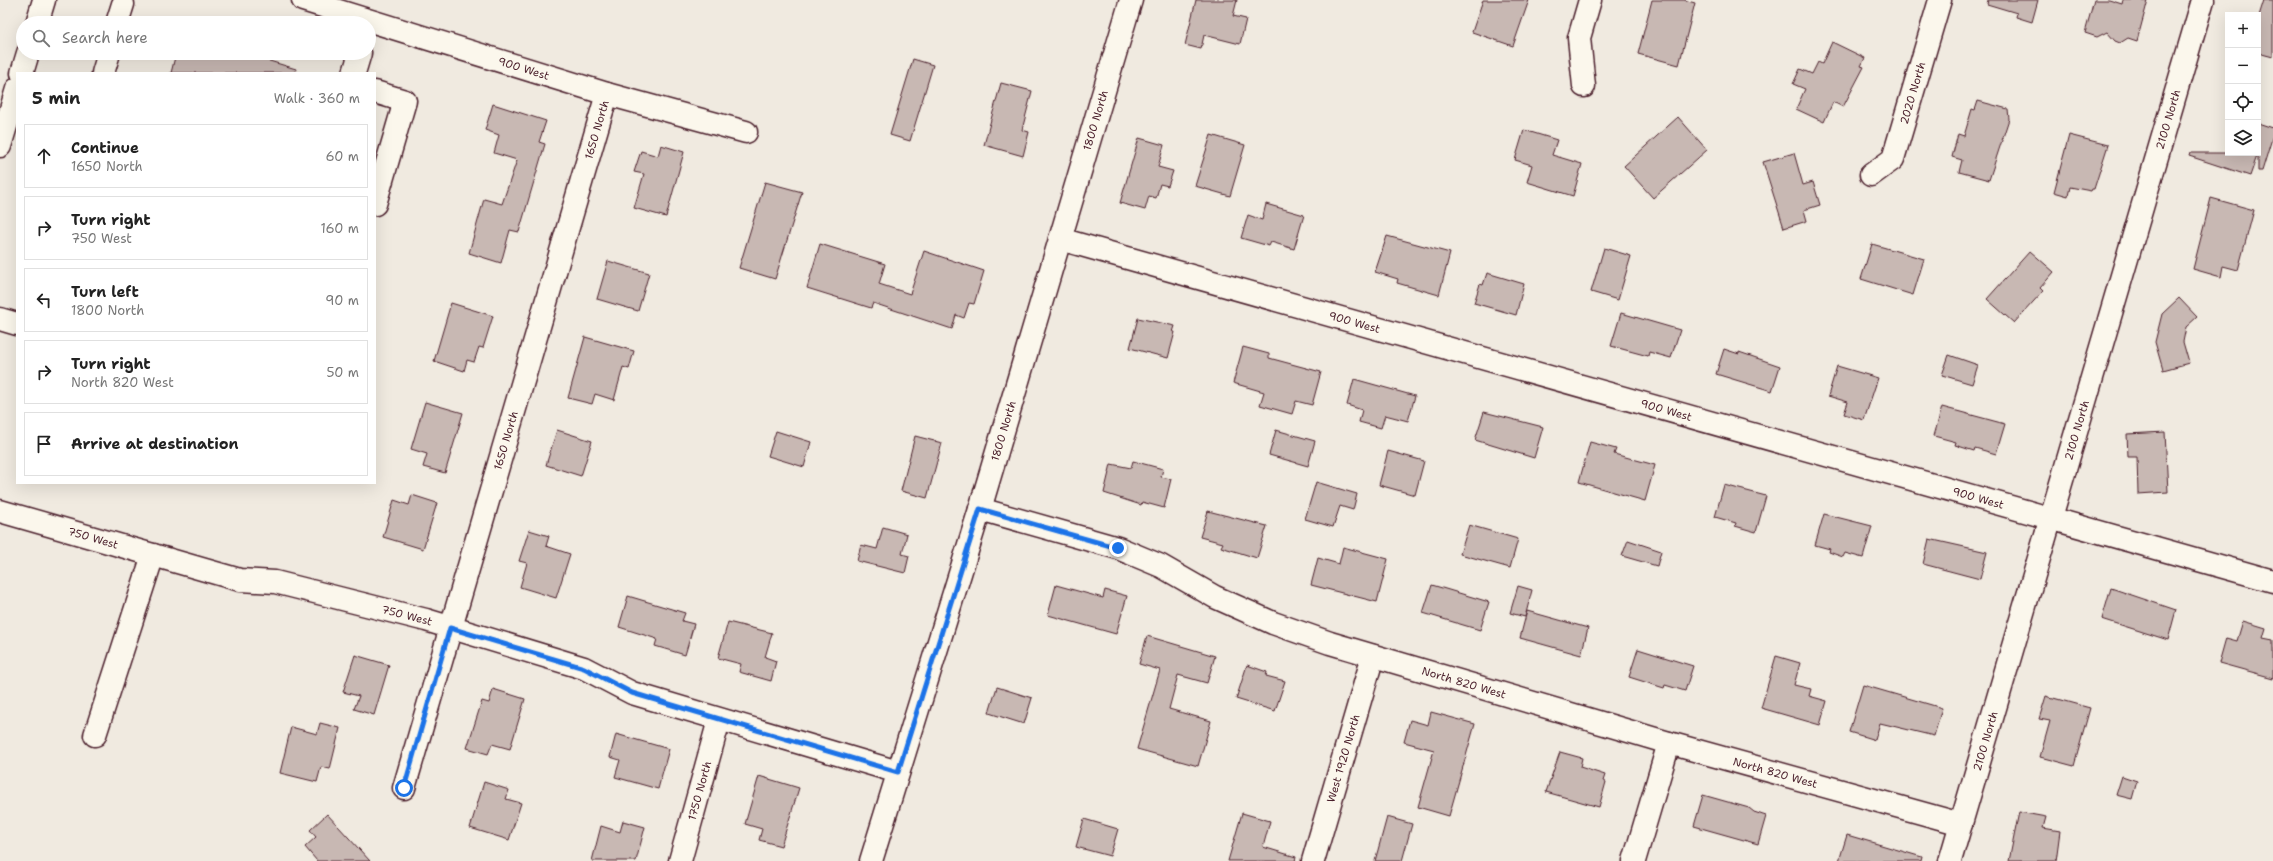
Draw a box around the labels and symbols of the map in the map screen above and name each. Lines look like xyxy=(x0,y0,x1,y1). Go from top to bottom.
street label: 900 West xyxy=(496,54,551,84)
street label: 2020 North xyxy=(1897,60,1929,126)
street label: 1800 North xyxy=(1080,88,1112,152)
street label: 2100 North xyxy=(2153,88,2184,151)
street label: 1650 North xyxy=(581,98,613,161)
street label: 900 West xyxy=(1327,308,1382,337)
street label: 900 West xyxy=(1639,396,1694,425)
street label: 2100 North xyxy=(2061,398,2093,462)
street label: 1800 North xyxy=(988,399,1020,463)
street label: 1650 North xyxy=(490,409,522,472)
street label: 900 West xyxy=(1951,484,2006,513)
street label: 750 West xyxy=(66,524,120,553)
route end xyxy=(1109,539,1127,557)
street label: 750 West xyxy=(380,602,434,630)
street label: North 820 West xyxy=(1420,663,1508,703)
street label: 2100 North xyxy=(1970,709,2002,773)
street label: West 1920 North xyxy=(1323,712,1364,804)
street label: North 820 West xyxy=(1731,754,1819,792)
street label: 1750 North xyxy=(685,759,715,822)
route start xyxy=(395,779,413,797)

